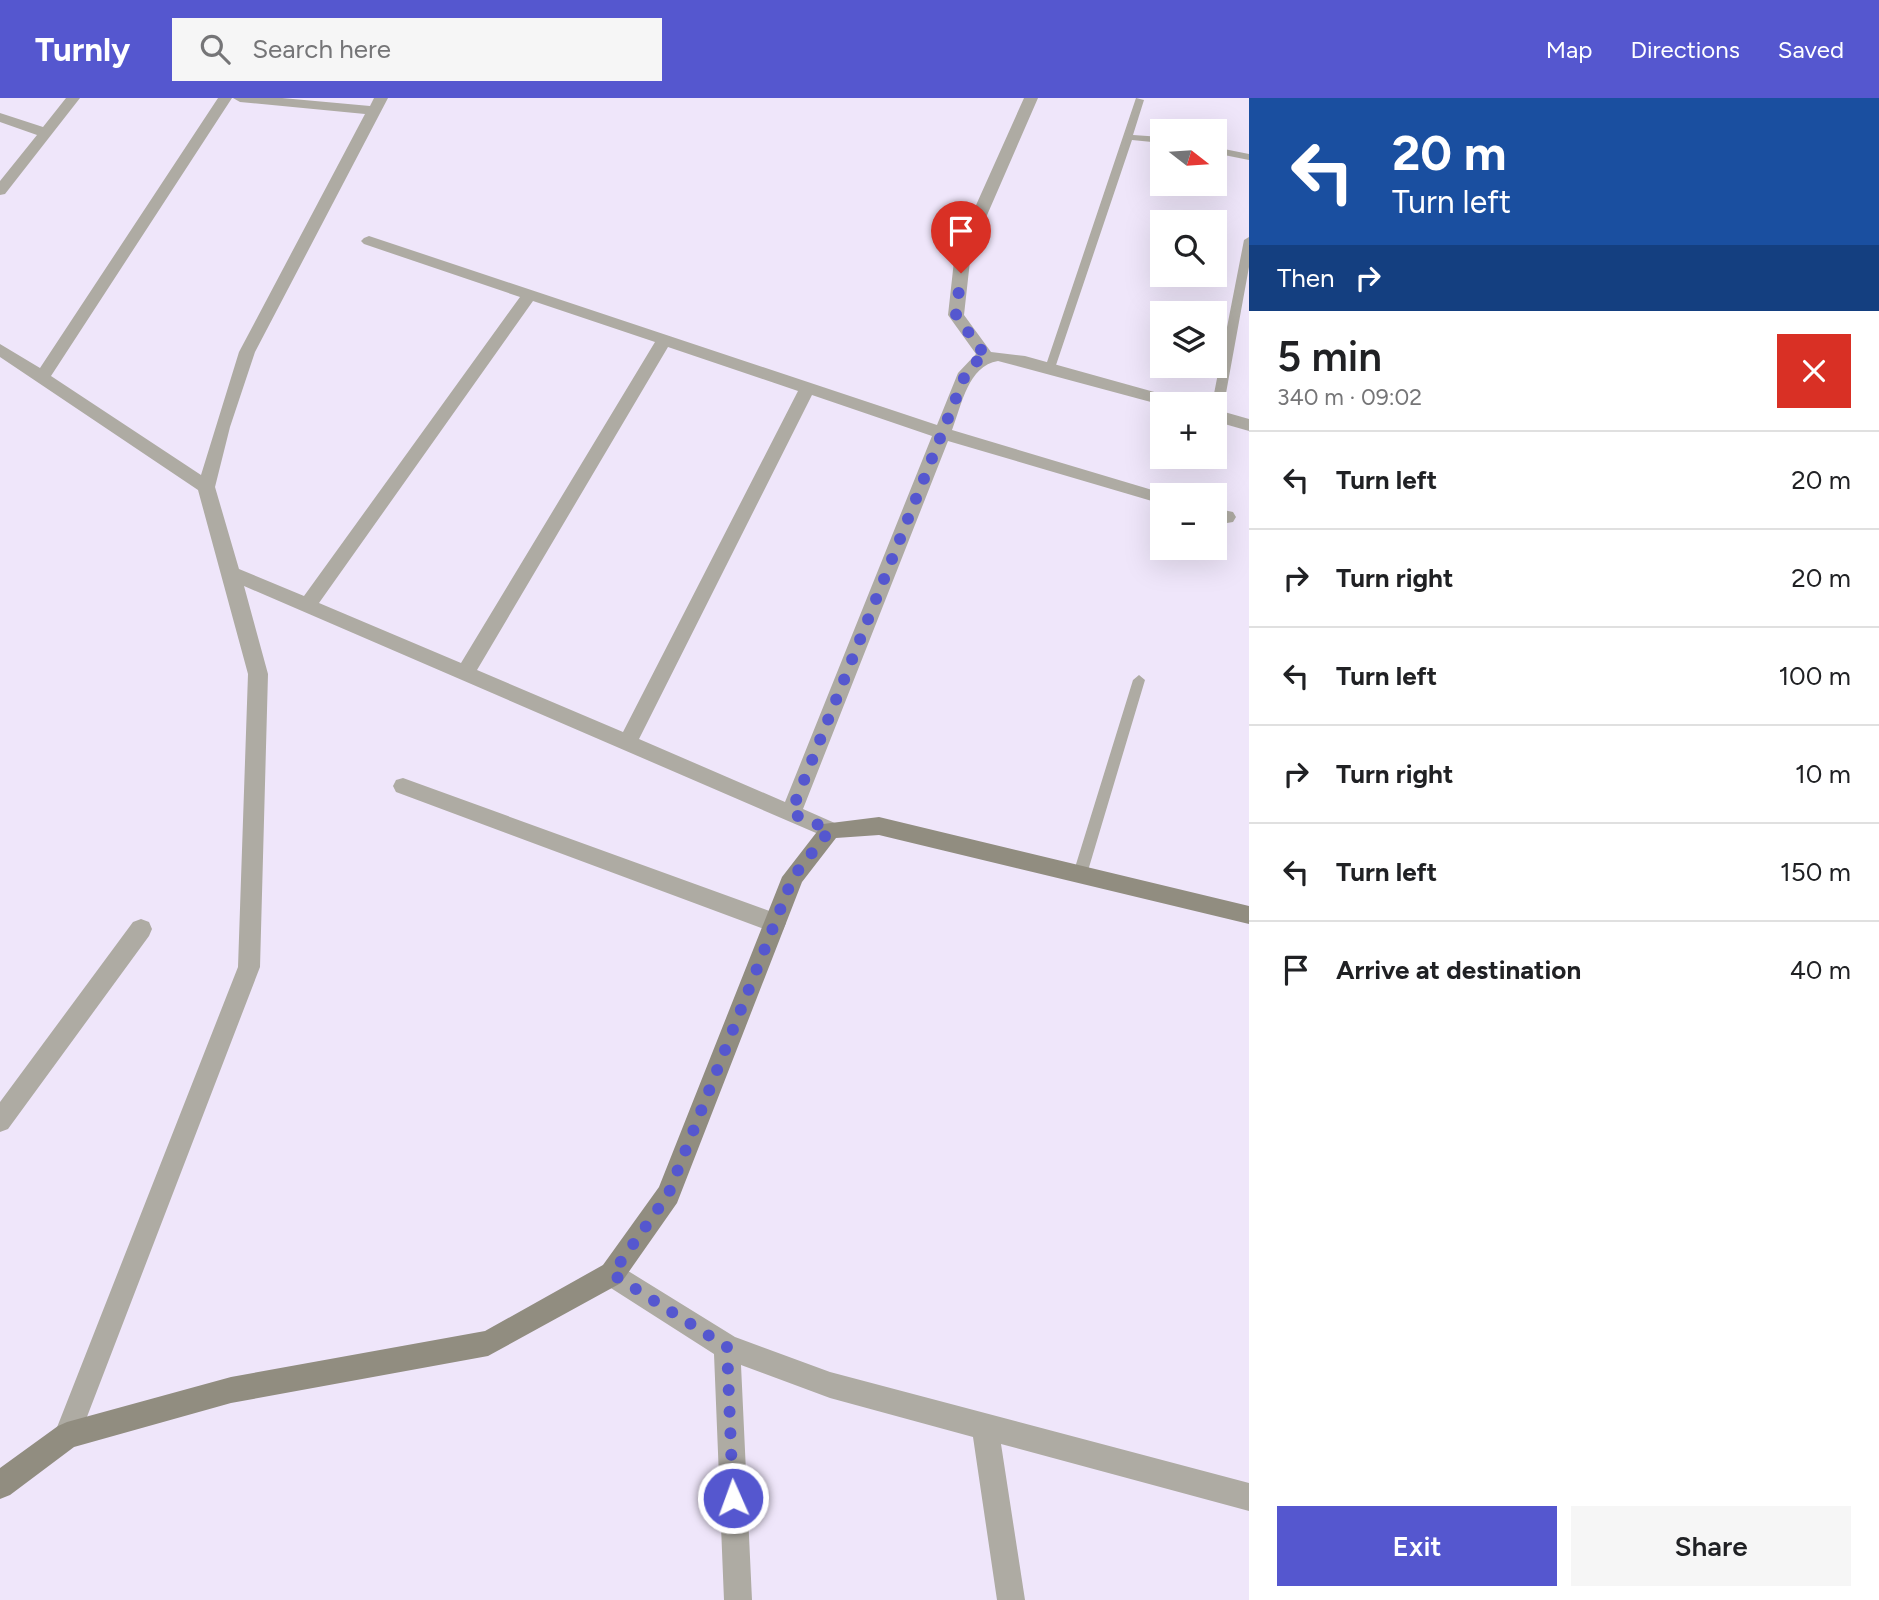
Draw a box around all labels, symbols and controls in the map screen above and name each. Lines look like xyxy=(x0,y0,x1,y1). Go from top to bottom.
search box xyxy=(172,18,662,81)
text: Turnly xyxy=(35,30,130,69)
icon: search xyxy=(196,30,234,68)
text: Search here xyxy=(252,33,391,65)
text: Map xyxy=(1546,35,1592,64)
text: Directions xyxy=(1630,35,1740,64)
text: Saved xyxy=(1778,35,1844,64)
north arrow xyxy=(1150,119,1227,196)
map controls xyxy=(1150,119,1227,560)
text: 20 m xyxy=(1392,123,1507,182)
icon: left xyxy=(1277,126,1368,217)
text: Turn left xyxy=(1392,183,1511,221)
pin xyxy=(931,201,991,273)
button: search xyxy=(1150,210,1227,287)
icon: arrive xyxy=(942,212,980,250)
icon: right xyxy=(1349,259,1387,297)
text: Then xyxy=(1277,262,1335,294)
button: layers xyxy=(1150,301,1227,378)
text: 5 min xyxy=(1277,331,1382,382)
button: close xyxy=(1777,334,1851,408)
text: 340 m · 09:02 xyxy=(1277,383,1422,411)
button: + xyxy=(1150,392,1227,469)
icon: left xyxy=(1277,461,1315,499)
text: Turn left xyxy=(1336,464,1437,496)
text: 20 m xyxy=(1791,464,1851,496)
button: − xyxy=(1150,483,1227,560)
icon: right xyxy=(1277,559,1315,597)
text: Turn right xyxy=(1336,562,1453,594)
text: 20 m xyxy=(1791,562,1851,594)
icon: left xyxy=(1277,657,1315,695)
text: Turn left xyxy=(1336,660,1437,692)
text: 100 m xyxy=(1778,660,1851,692)
icon: right xyxy=(1277,755,1315,793)
text: Turn right xyxy=(1336,758,1453,790)
text: 10 m xyxy=(1795,758,1851,790)
icon: left xyxy=(1277,853,1315,891)
text: Turn left xyxy=(1336,856,1437,888)
text: 150 m xyxy=(1780,856,1851,888)
icon: arrive xyxy=(1277,951,1315,989)
text: Arrive at destination xyxy=(1336,954,1581,986)
text: 40 m xyxy=(1790,954,1851,986)
position arrow xyxy=(696,1461,770,1535)
button: Exit xyxy=(1277,1506,1557,1586)
button: Share xyxy=(1571,1506,1851,1586)

